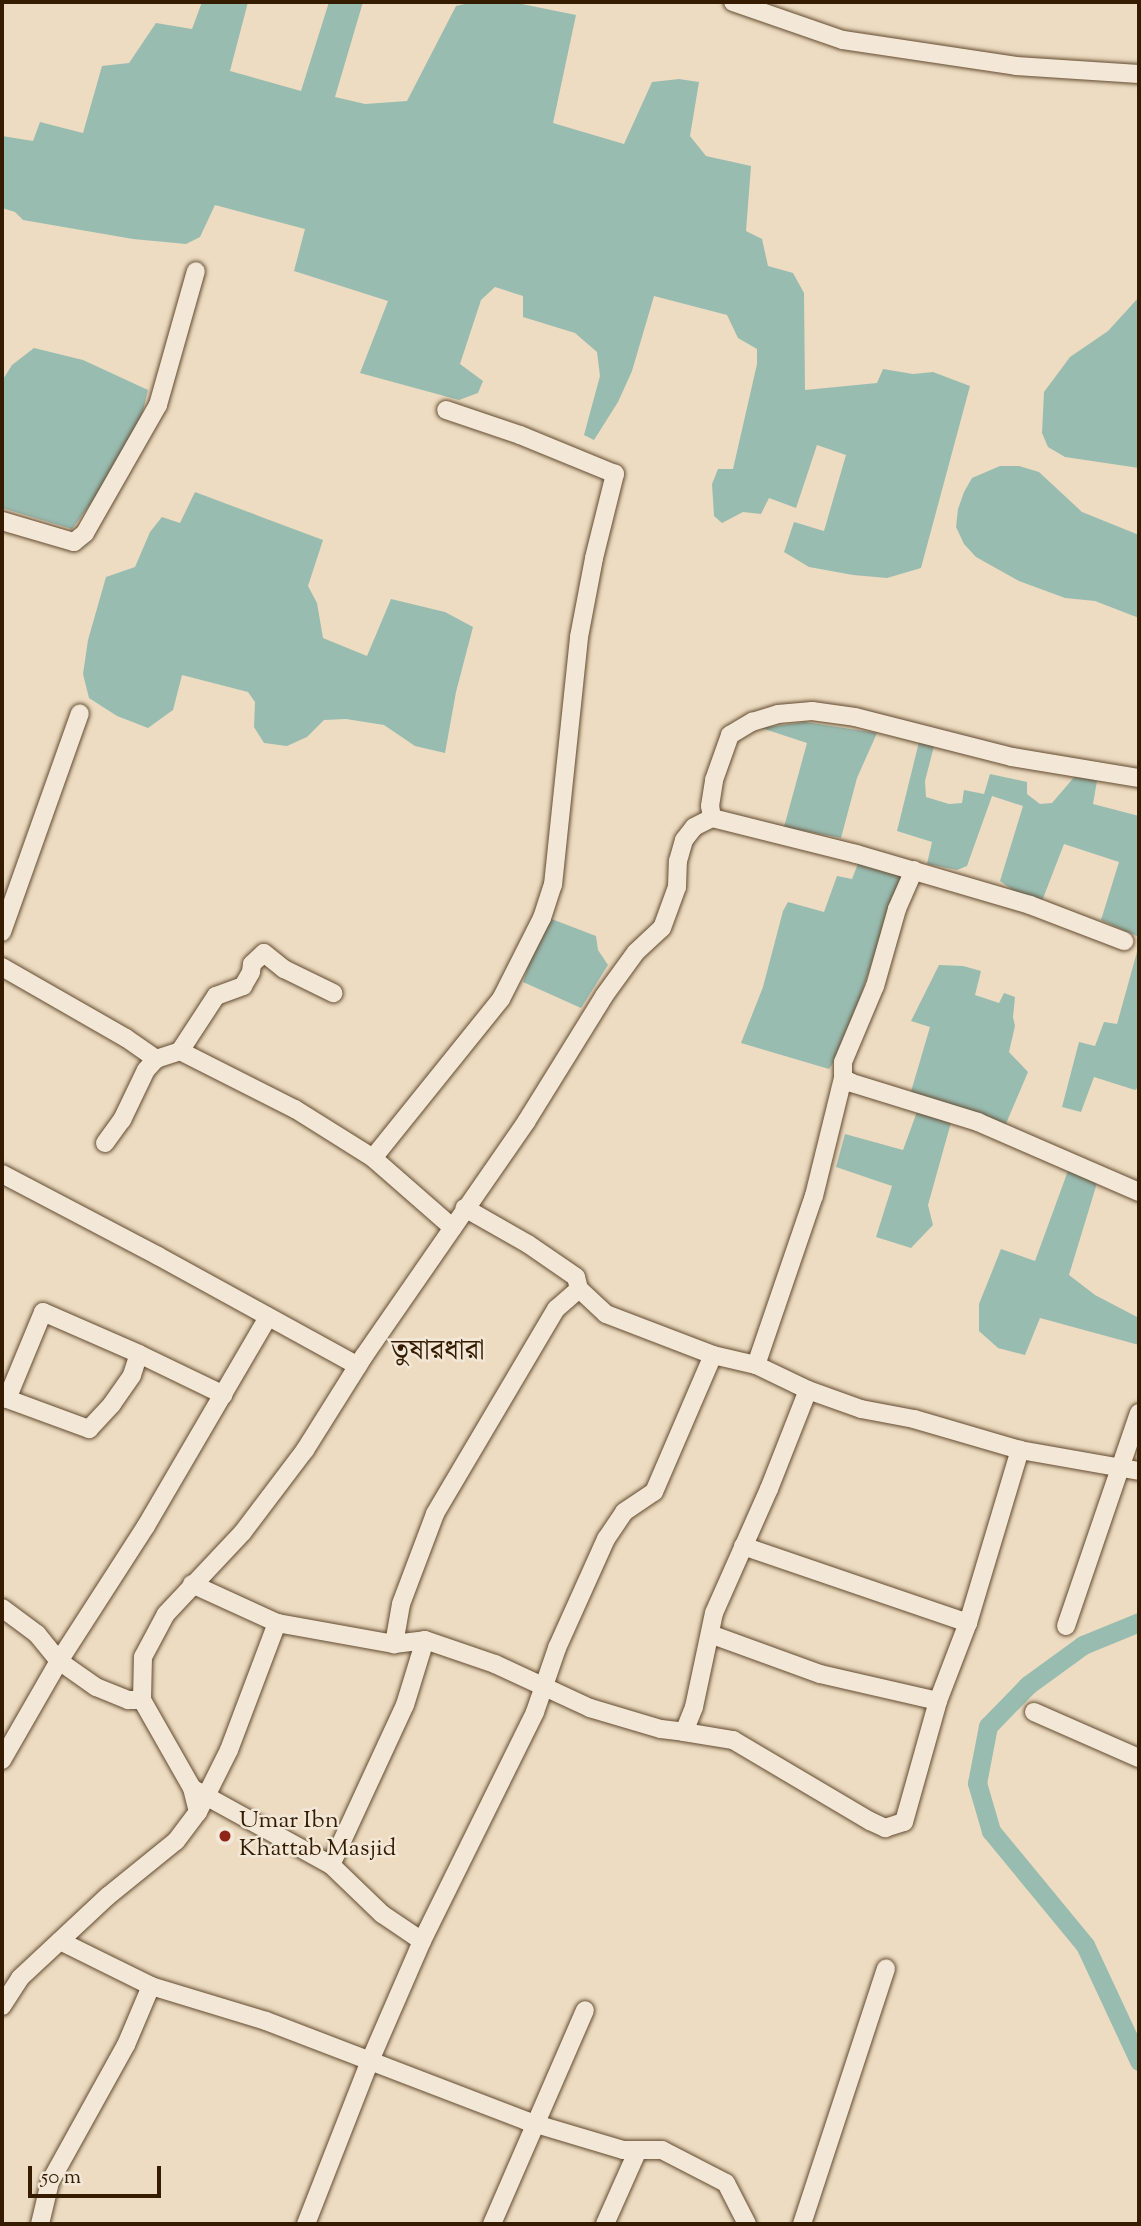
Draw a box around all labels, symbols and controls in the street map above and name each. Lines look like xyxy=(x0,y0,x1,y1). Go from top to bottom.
district label: তুষারধারা xyxy=(392,1335,484,1369)
place label: Umar Ibn Khattab Masjid xyxy=(239,1808,396,1864)
marker: Umar Ibn Khattab Masjid xyxy=(217,1828,233,1844)
scale bar xyxy=(32,2152,164,2196)
text: 50 m xyxy=(41,2163,81,2193)

